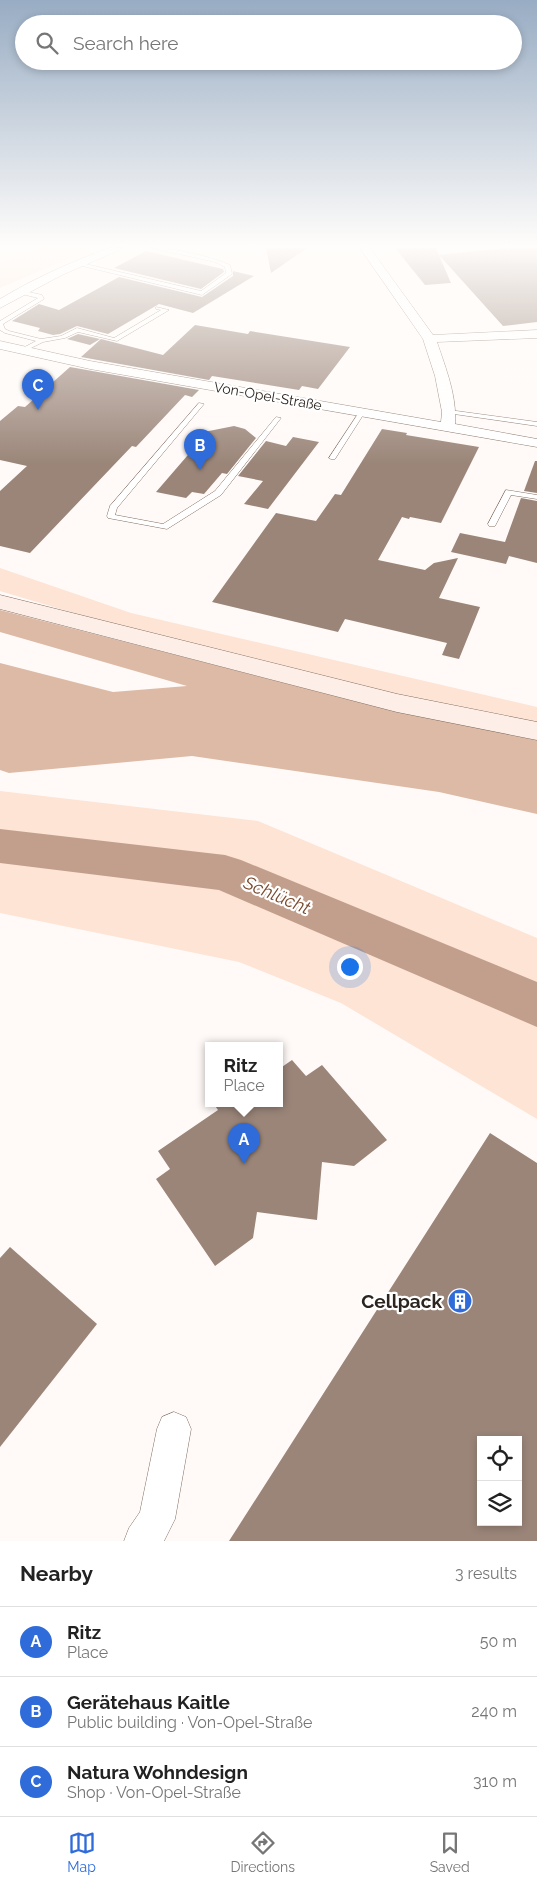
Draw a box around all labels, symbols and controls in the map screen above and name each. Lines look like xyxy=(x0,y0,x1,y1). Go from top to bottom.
search box xyxy=(15,15,522,70)
icon: search xyxy=(33,29,61,57)
text: Search here xyxy=(73,32,179,54)
pin: C xyxy=(22,369,54,410)
street label: Von-Opel-Straße xyxy=(213,379,323,413)
pin: B xyxy=(184,429,216,470)
water label: Schlücht xyxy=(240,871,314,918)
your location xyxy=(337,954,363,980)
popup xyxy=(205,1042,283,1107)
text: Ritz xyxy=(223,1054,258,1076)
text: Place xyxy=(223,1076,265,1095)
pin: A xyxy=(228,1123,260,1164)
building icon: Cellpack xyxy=(447,1288,473,1314)
place label: Cellpack xyxy=(361,1290,442,1312)
map controls xyxy=(477,1436,522,1526)
button: locate xyxy=(477,1436,522,1481)
button: layers xyxy=(477,1481,522,1526)
text: Nearby xyxy=(20,1561,93,1586)
text: 3 results xyxy=(455,1564,517,1583)
text: Ritz xyxy=(67,1621,101,1643)
text: A xyxy=(31,1632,41,1651)
text: 50 m xyxy=(480,1632,517,1651)
text: Place xyxy=(67,1643,108,1662)
text: Gerätehaus Kaitle xyxy=(67,1691,230,1713)
text: B xyxy=(31,1702,41,1721)
text: 240 m xyxy=(471,1702,517,1721)
text: Public building · Von-Opel-Straße xyxy=(67,1713,312,1732)
text: Natura Wohndesign xyxy=(67,1761,248,1783)
text: C xyxy=(31,1772,41,1791)
text: 310 m xyxy=(473,1772,517,1791)
text: Shop · Von-Opel-Straße xyxy=(67,1783,241,1802)
tab: Map xyxy=(67,1829,96,1875)
tab: Directions xyxy=(230,1829,295,1875)
tab: Saved xyxy=(430,1829,470,1875)

